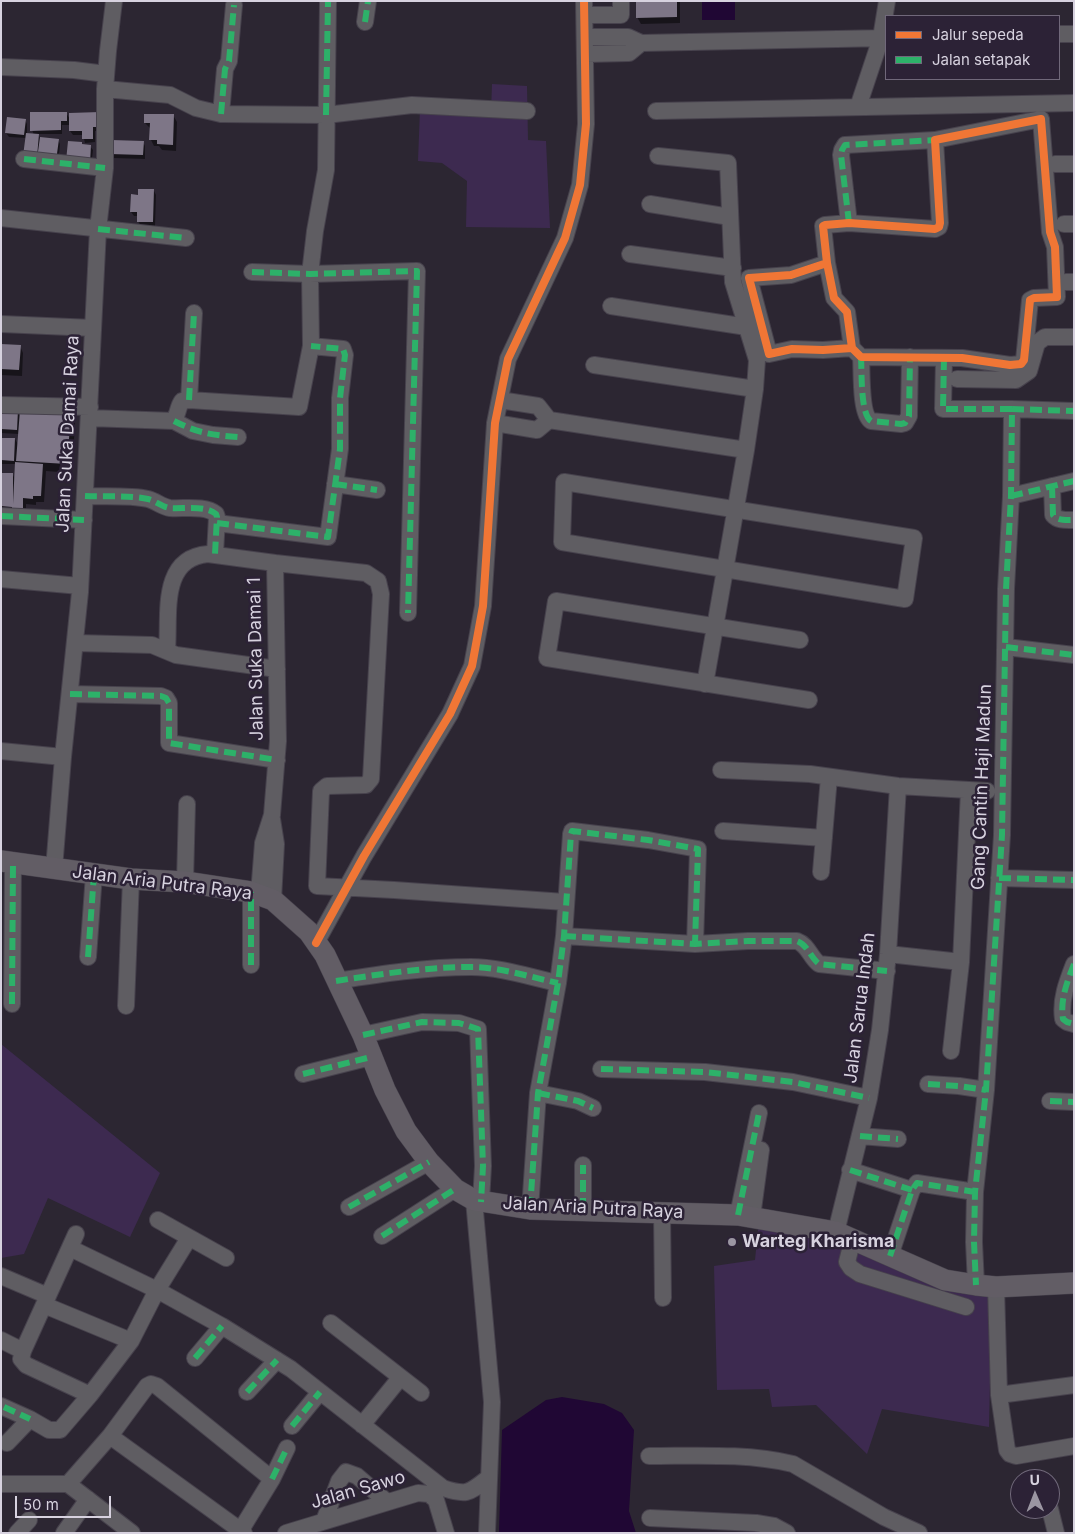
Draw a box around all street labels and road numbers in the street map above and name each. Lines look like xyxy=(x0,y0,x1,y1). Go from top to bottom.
street label: Jalan Suka Damai Raya xyxy=(52,335,84,533)
street label: Jalan Suka Damai 1 xyxy=(244,577,268,741)
street label: Gang Cantin Haji Madun xyxy=(968,684,996,890)
street label: Jalan Aria Putra Raya xyxy=(71,861,253,905)
street label: Jalan Sarua Indah xyxy=(840,931,880,1085)
street label: Jalan Aria Putra Raya xyxy=(502,1192,684,1224)
street label: Jalan Sawo xyxy=(308,1466,408,1514)

